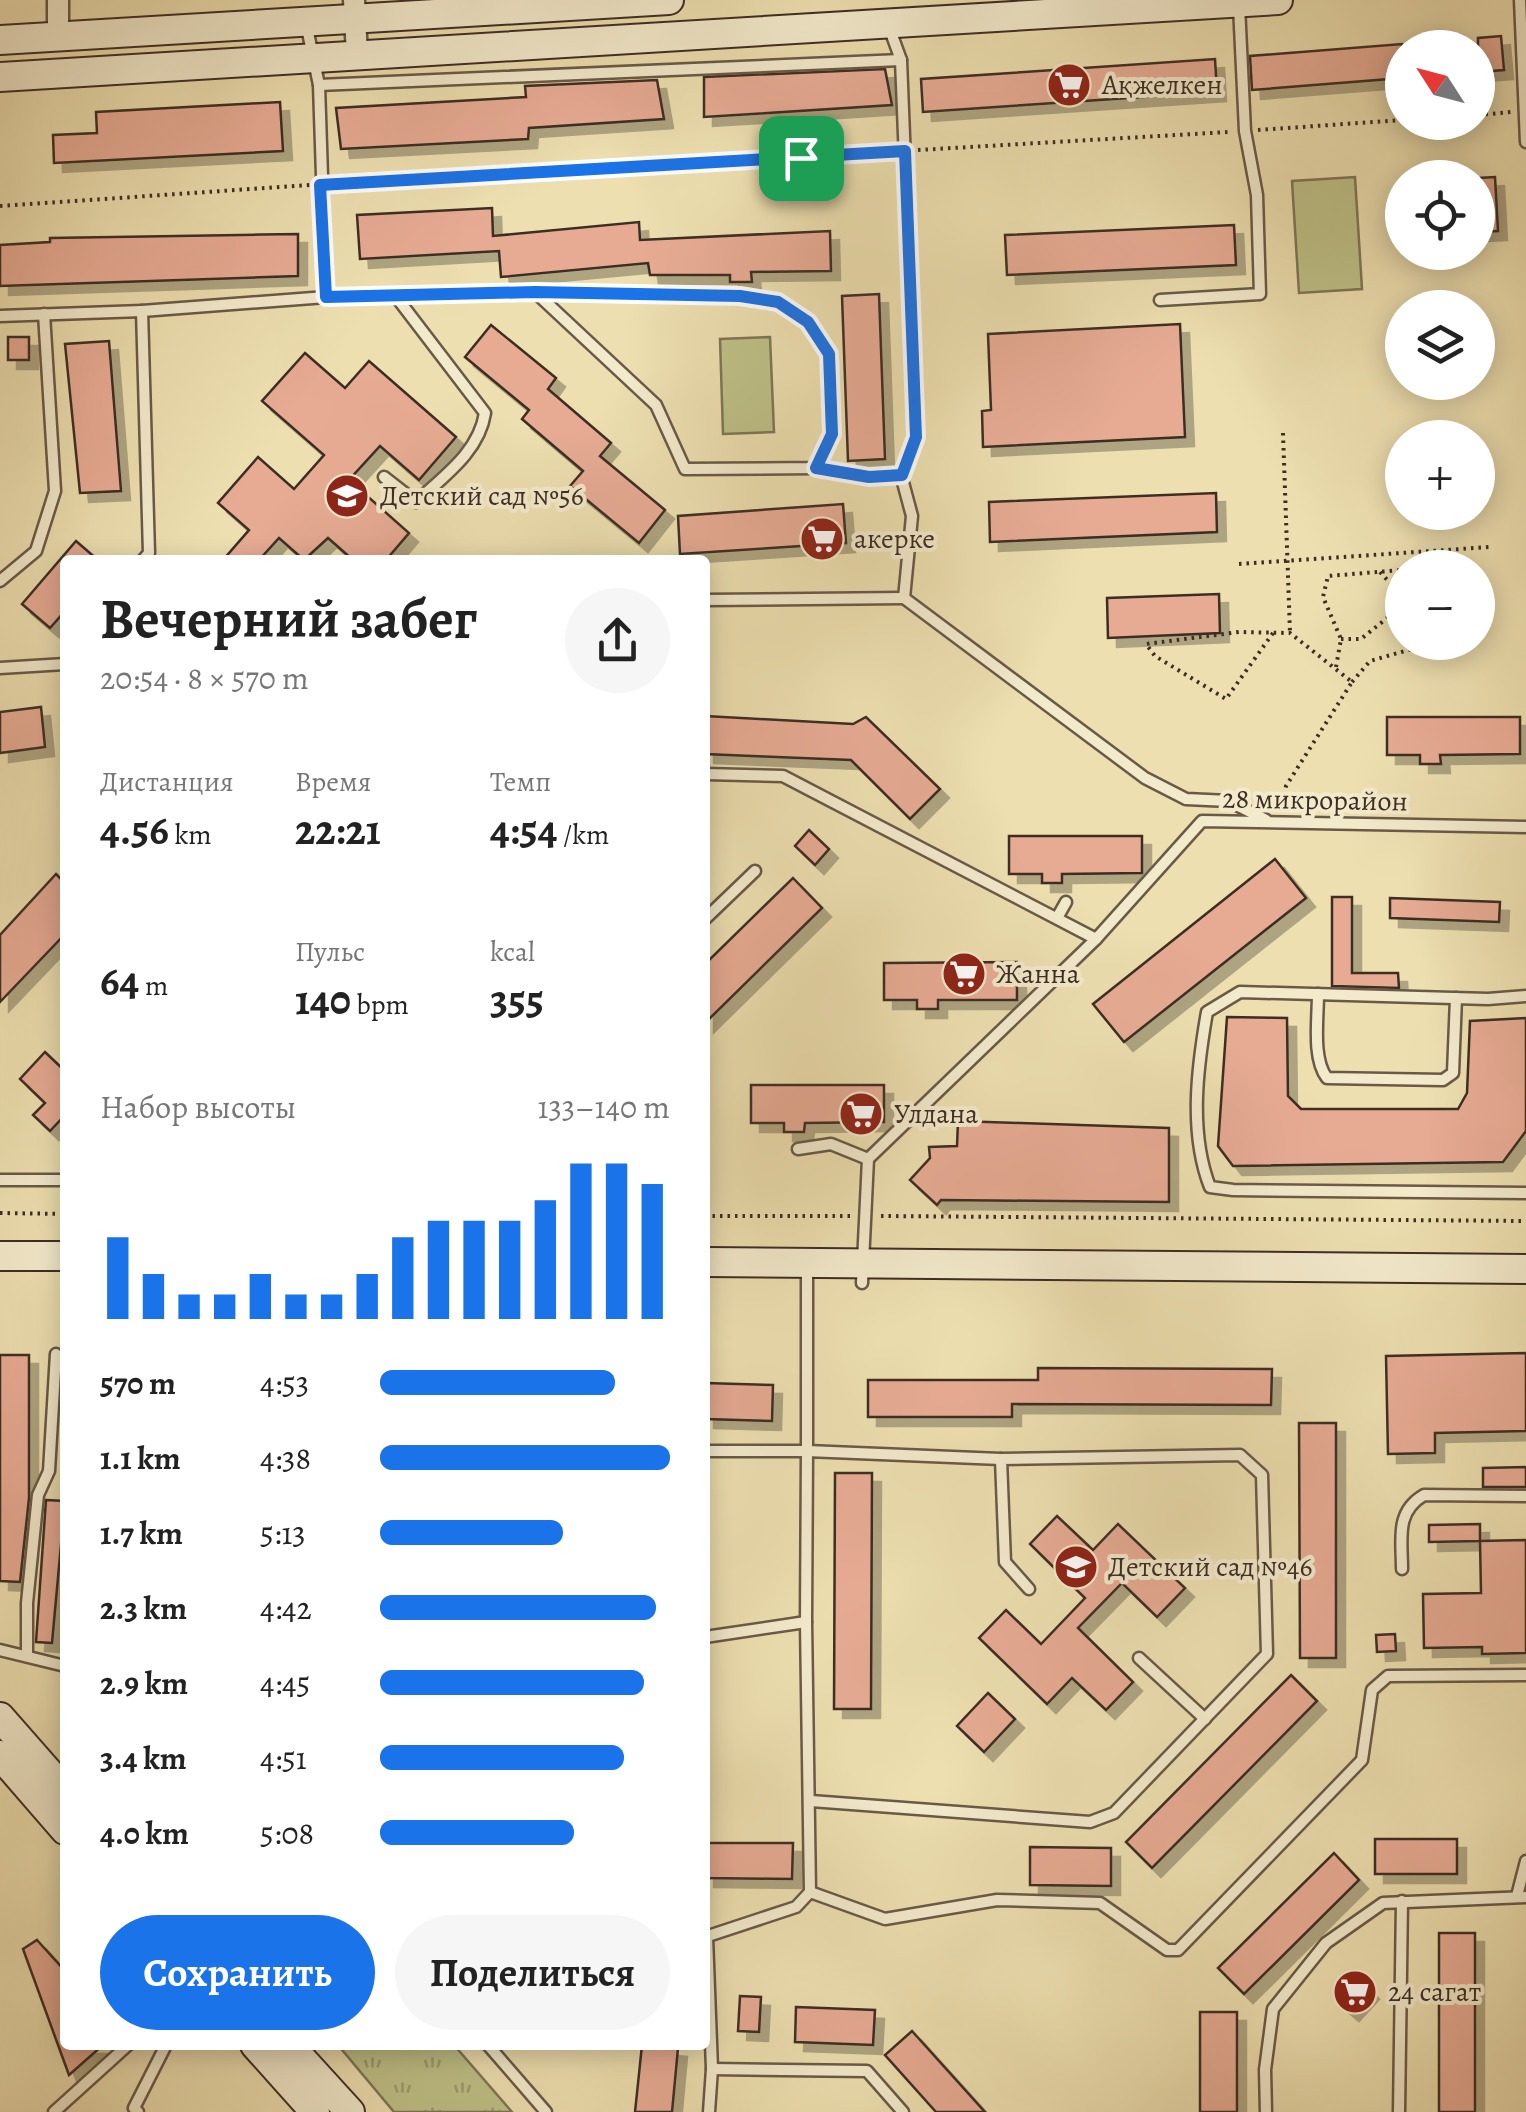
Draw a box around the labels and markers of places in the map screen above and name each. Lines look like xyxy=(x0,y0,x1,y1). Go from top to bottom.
supermarket icon: Ақжелкен xyxy=(1046,62,1092,108)
place label: Ақжелкен xyxy=(1101,66,1223,104)
pin xyxy=(759,116,844,201)
school or university icon: Детский сад №56 xyxy=(324,473,370,519)
place label: Детский сад №56 xyxy=(380,477,584,515)
supermarket icon: акерке xyxy=(799,516,845,562)
place label: акерке xyxy=(854,520,935,558)
supermarket icon: Жанна xyxy=(941,951,987,997)
place label: Жанна xyxy=(996,955,1080,993)
supermarket icon: Улдана xyxy=(838,1091,884,1137)
place label: Улдана xyxy=(894,1095,978,1133)
school or university icon: Детский сад №46 xyxy=(1053,1544,1099,1590)
place label: Детский сад №46 xyxy=(1108,1548,1312,1586)
supermarket icon: 24 сагат xyxy=(1332,1969,1378,2015)
place label: 24 сагат xyxy=(1388,1973,1481,2011)

